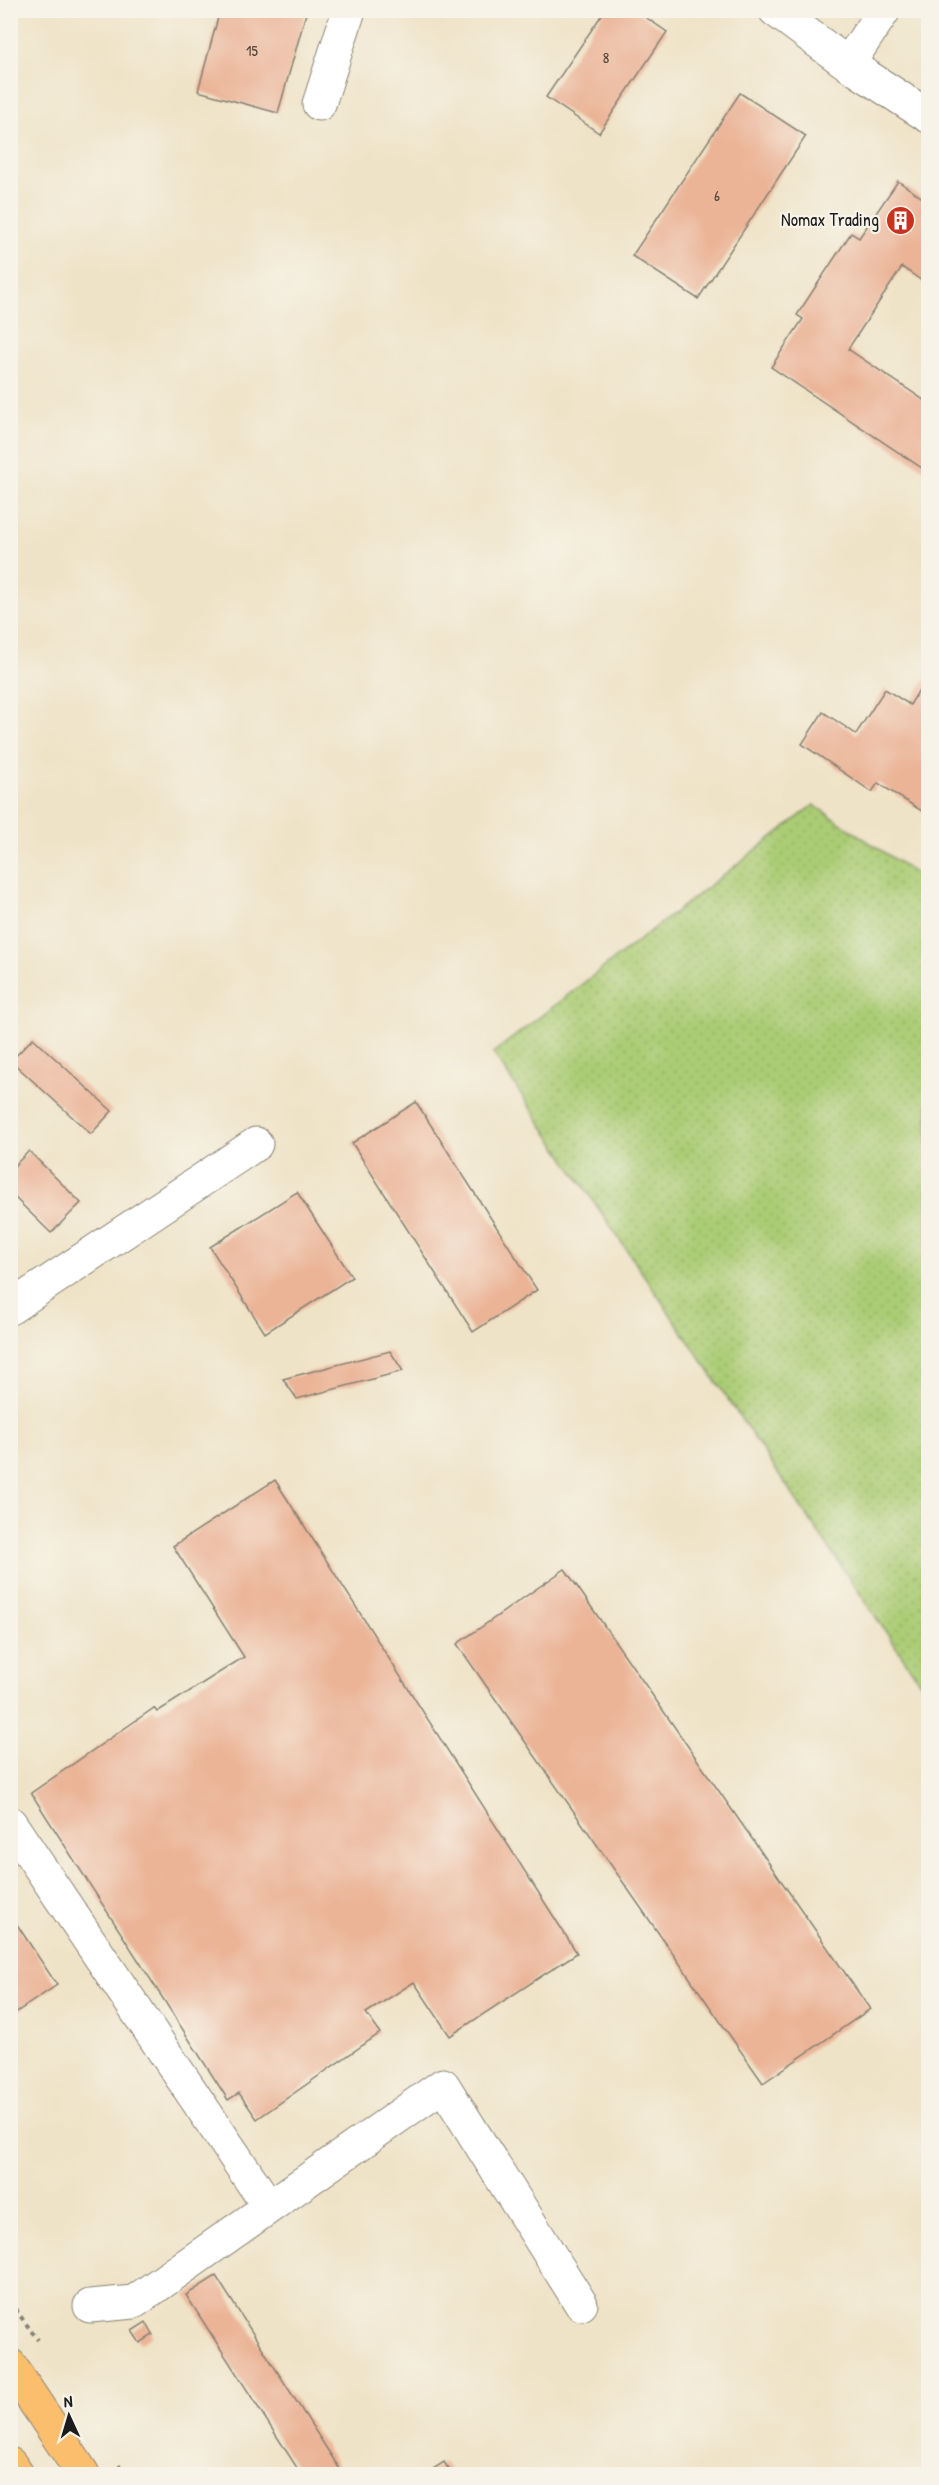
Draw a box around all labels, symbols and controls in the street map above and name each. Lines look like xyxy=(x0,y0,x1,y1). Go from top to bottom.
house number: 15 xyxy=(246,40,259,61)
house number: 8 xyxy=(603,47,609,68)
house number: 6 xyxy=(714,185,720,206)
building icon: Nomax Trading xyxy=(884,204,916,236)
place label: Nomax Trading xyxy=(781,207,879,232)
north arrow xyxy=(39,2386,99,2446)
text: N xyxy=(63,2390,73,2412)

